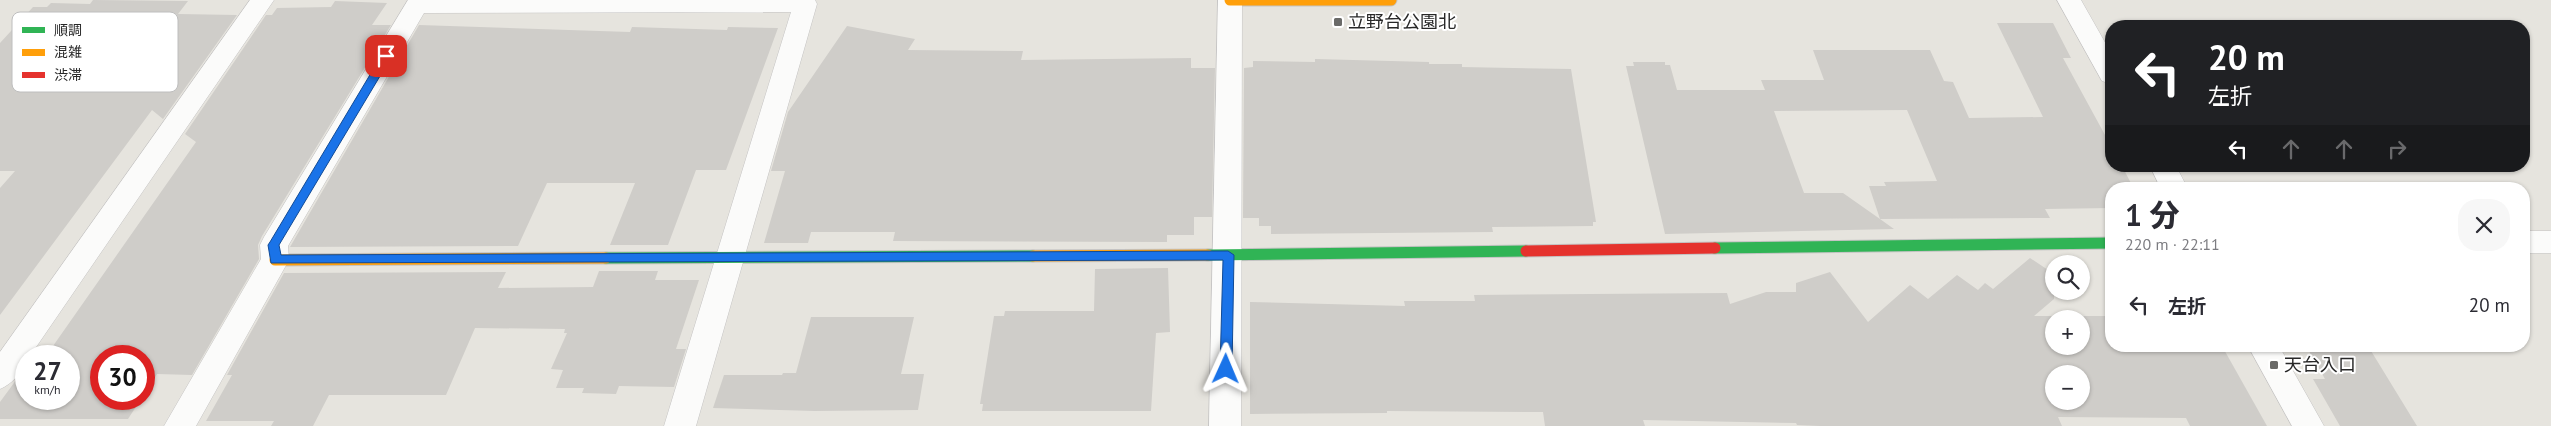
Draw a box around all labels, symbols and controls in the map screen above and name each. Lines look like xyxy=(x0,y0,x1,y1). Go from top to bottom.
place label: 立野台公園北 xyxy=(1348,10,1456,33)
legend xyxy=(12,12,178,92)
marker: 立野台公園北 xyxy=(1332,16,1344,28)
text: 順調 xyxy=(54,21,82,39)
text: 20 m xyxy=(2208,34,2285,80)
pin xyxy=(365,35,407,77)
icon: left xyxy=(2125,40,2190,105)
icon: arrive xyxy=(372,42,400,70)
text: 混雑 xyxy=(54,43,82,61)
text: 渋滞 xyxy=(54,66,82,84)
text: 左折 xyxy=(2208,82,2252,110)
icon: left xyxy=(2224,135,2252,163)
icon: ahead xyxy=(2277,135,2305,163)
icon: ahead xyxy=(2330,135,2358,163)
icon: right xyxy=(2383,135,2411,163)
text: 1 分 xyxy=(2125,195,2180,234)
button: close xyxy=(2458,199,2510,251)
text: 220 m · 22:11 xyxy=(2125,234,2220,254)
map controls xyxy=(2045,255,2090,410)
button: search xyxy=(2045,255,2090,300)
icon: left xyxy=(2125,291,2153,319)
text: 20 m xyxy=(2469,293,2510,317)
text: 左折 xyxy=(2168,294,2206,318)
button: + xyxy=(2045,310,2090,355)
position arrow xyxy=(1199,342,1251,394)
speed limit sign: 30 xyxy=(90,345,155,410)
place label: 天台入口 xyxy=(2284,353,2356,376)
text: 27 xyxy=(33,355,62,387)
marker: 天台入口 xyxy=(2268,359,2280,371)
button: − xyxy=(2045,365,2090,410)
text: km/h xyxy=(34,382,61,397)

